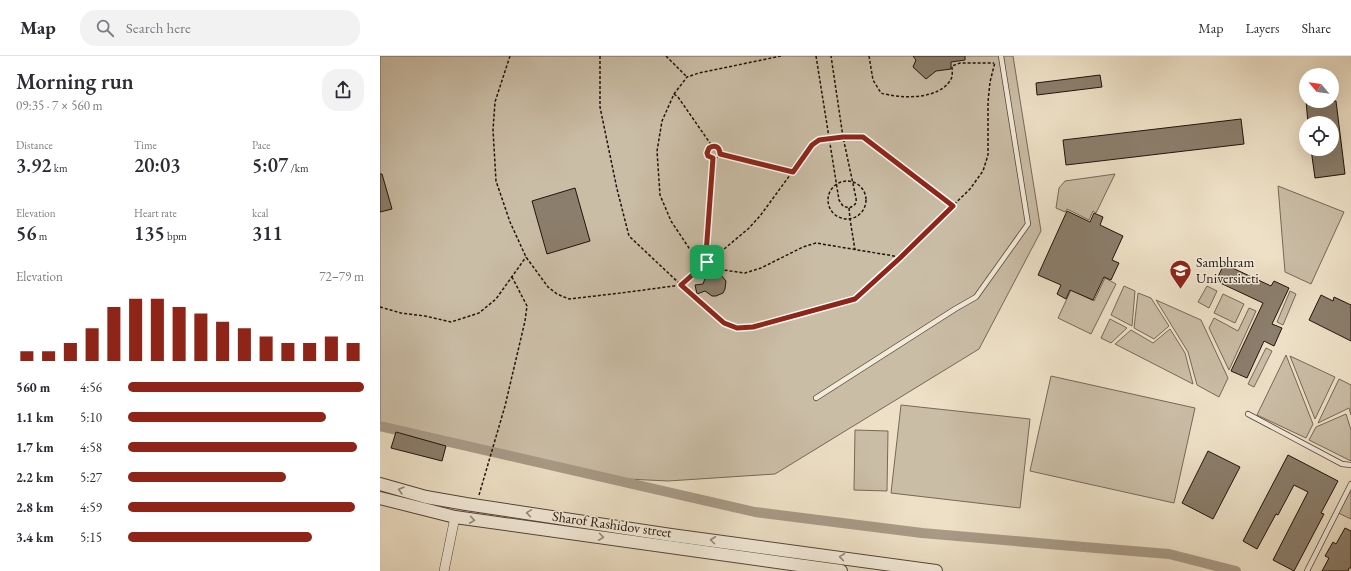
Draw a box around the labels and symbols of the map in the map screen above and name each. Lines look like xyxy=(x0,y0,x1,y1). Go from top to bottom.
north arrow xyxy=(1299,68,1339,108)
pin xyxy=(690,245,724,279)
place label: Sambhram Universiteti xyxy=(1196,253,1259,287)
school or university icon: Sambhram Universiteti xyxy=(1167,257,1193,290)
one-way arrow xyxy=(398,486,405,495)
street label: Sharof Rashidov street xyxy=(551,507,673,541)
one-way arrow xyxy=(526,509,532,517)
one-way arrow xyxy=(469,515,475,524)
one-way arrow xyxy=(598,532,604,541)
one-way arrow xyxy=(710,536,716,545)
one-way arrow xyxy=(839,553,845,562)

